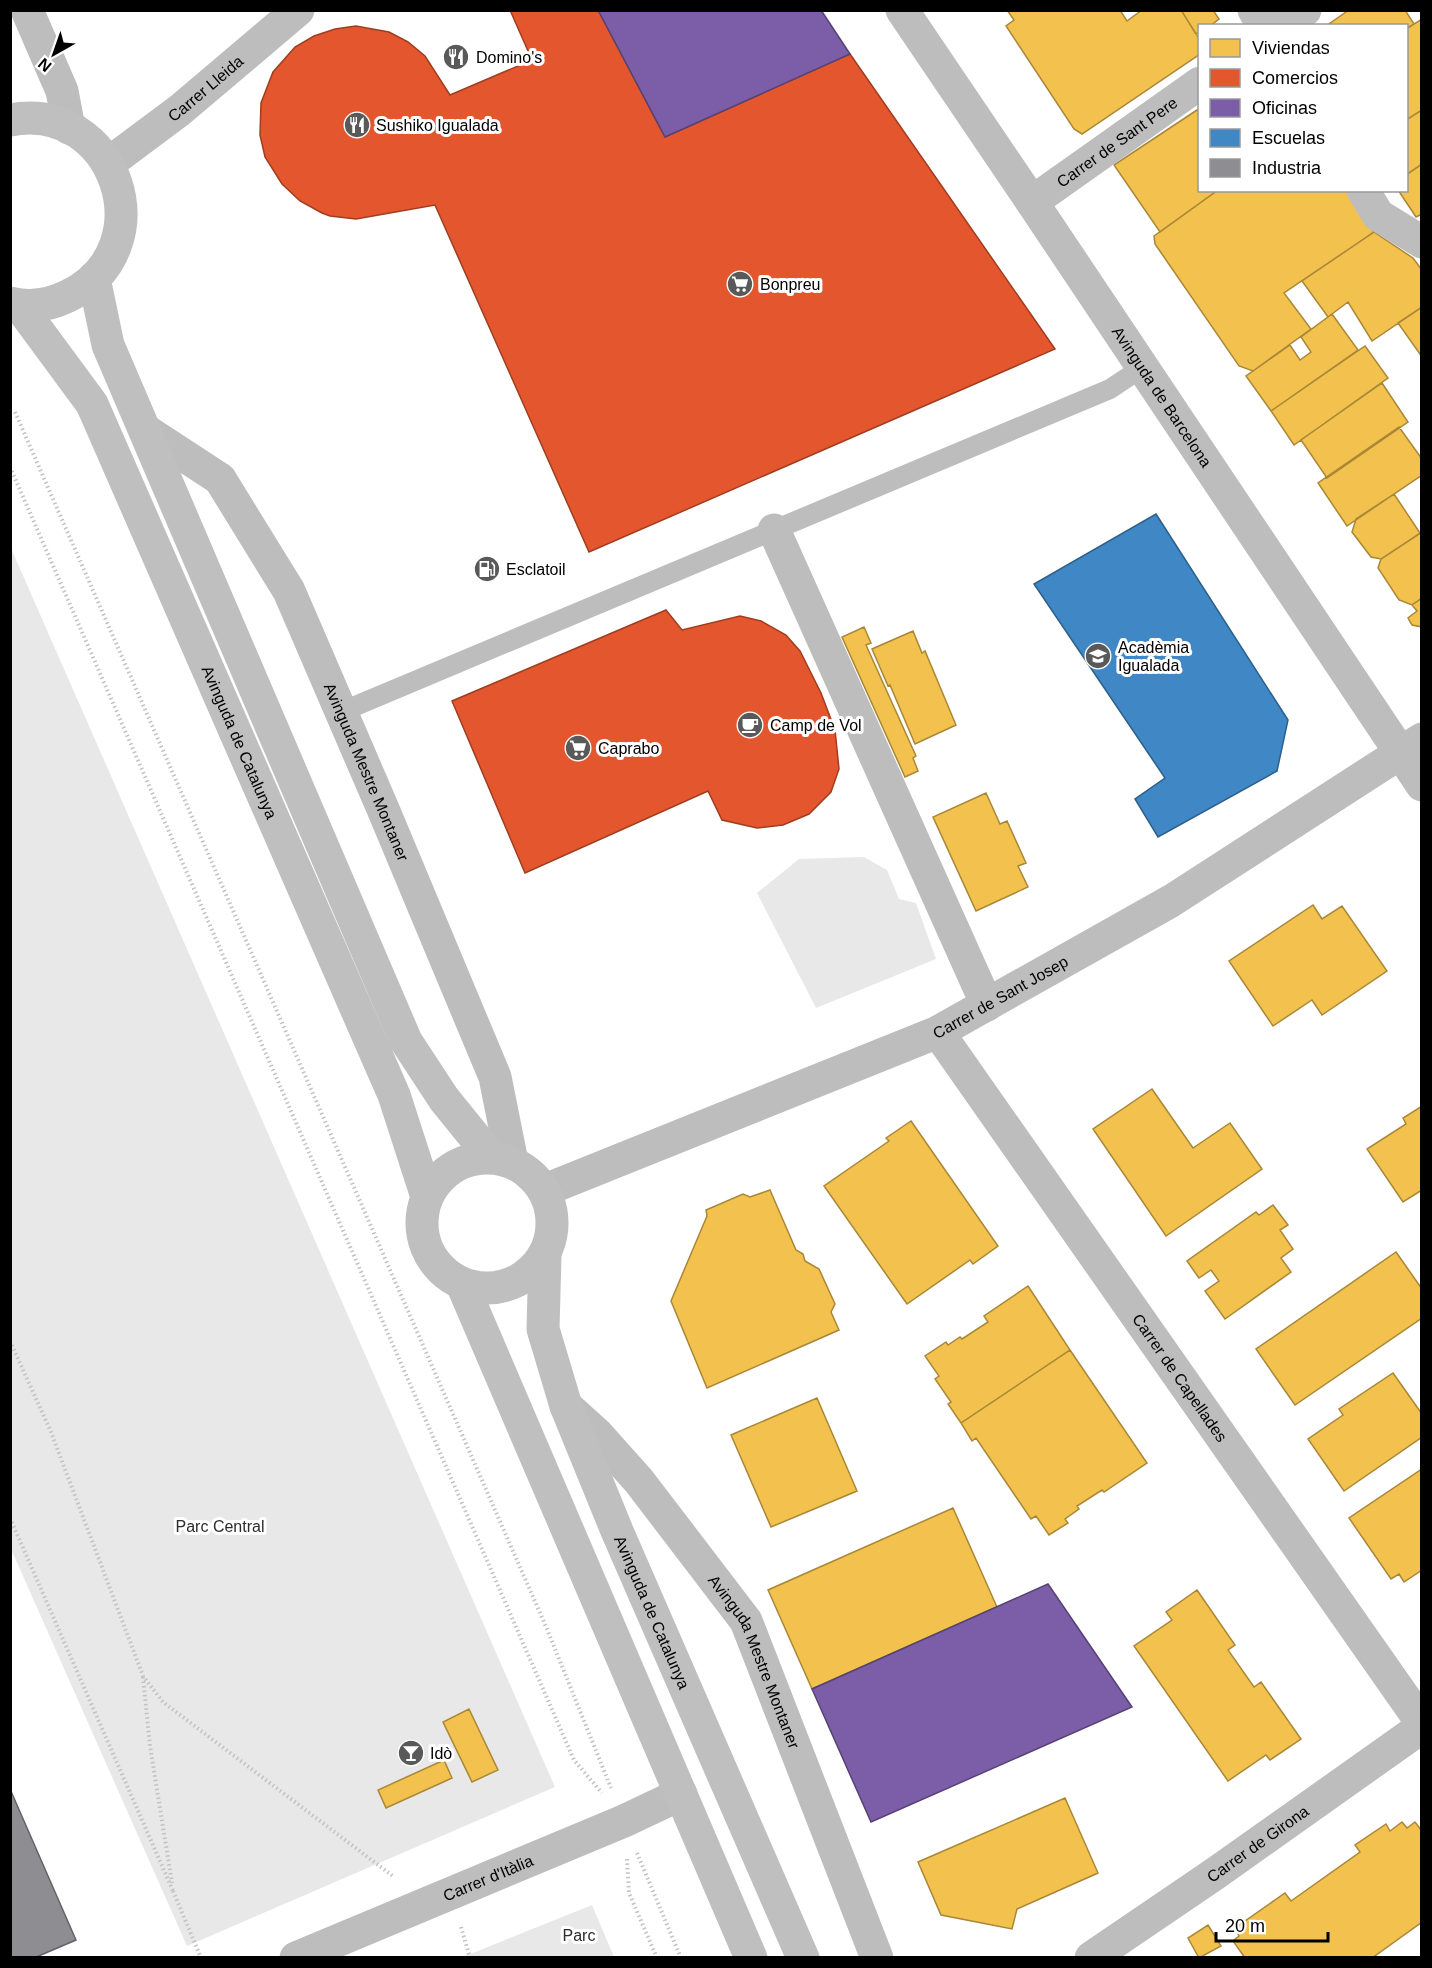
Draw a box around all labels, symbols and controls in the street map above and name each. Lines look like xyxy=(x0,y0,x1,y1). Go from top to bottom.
north arrow xyxy=(24,24,84,84)
legend xyxy=(1198,24,1408,192)
text: Viviendas xyxy=(1252,38,1330,58)
restaurant icon: Domino's xyxy=(441,42,471,72)
place label: Domino's xyxy=(476,49,542,66)
street label: Carrer Lleida xyxy=(165,52,246,125)
text: N xyxy=(35,55,55,75)
text: Comercios xyxy=(1252,68,1338,88)
street label: Carrer de Sant Pere xyxy=(1053,93,1180,190)
text: Oficinas xyxy=(1252,98,1317,118)
restaurant icon: Sushiko Igualada xyxy=(342,110,372,140)
place label: Sushiko Igualada xyxy=(376,117,499,134)
text: Escuelas xyxy=(1252,128,1325,148)
text: Industria xyxy=(1252,158,1322,178)
supermarket icon: Bonpreu xyxy=(725,269,755,299)
place label: Bonpreu xyxy=(760,276,821,293)
street label: Avinguda de Barcelona xyxy=(1109,323,1215,470)
fuel station icon: Esclatoil xyxy=(472,554,502,584)
place label: Esclatoil xyxy=(506,561,566,578)
place label: Acadèmia Igualada xyxy=(1118,639,1189,674)
school or university icon: Acadèmia Igualada xyxy=(1083,641,1113,671)
street label: Avinguda de Catalunya xyxy=(199,663,281,821)
street label: Avinguda Mestre Montaner xyxy=(321,680,412,864)
cafe icon: Camp de Vol xyxy=(735,710,765,740)
place label: Camp de Vol xyxy=(770,717,862,734)
supermarket icon: Caprabo xyxy=(563,733,593,763)
place label: Caprabo xyxy=(598,740,659,757)
street label: Carrer de Sant Josep xyxy=(930,952,1071,1042)
street label: Carrer de Capellades xyxy=(1129,1310,1231,1445)
park label: Parc Central xyxy=(176,1518,264,1535)
street label: Avinguda de Catalunya xyxy=(612,1533,693,1691)
street label: Avinguda Mestre Montaner xyxy=(705,1571,803,1751)
bar icon: Idò xyxy=(396,1738,426,1768)
place label: Idò xyxy=(430,1745,452,1762)
street label: Carrer de Girona xyxy=(1204,1802,1311,1885)
street label: Carrer d'Itàlia xyxy=(441,1852,535,1904)
scale bar xyxy=(1216,1905,1328,1943)
text: 20 m xyxy=(1225,1916,1265,1936)
park label: Parc xyxy=(563,1927,595,1944)

